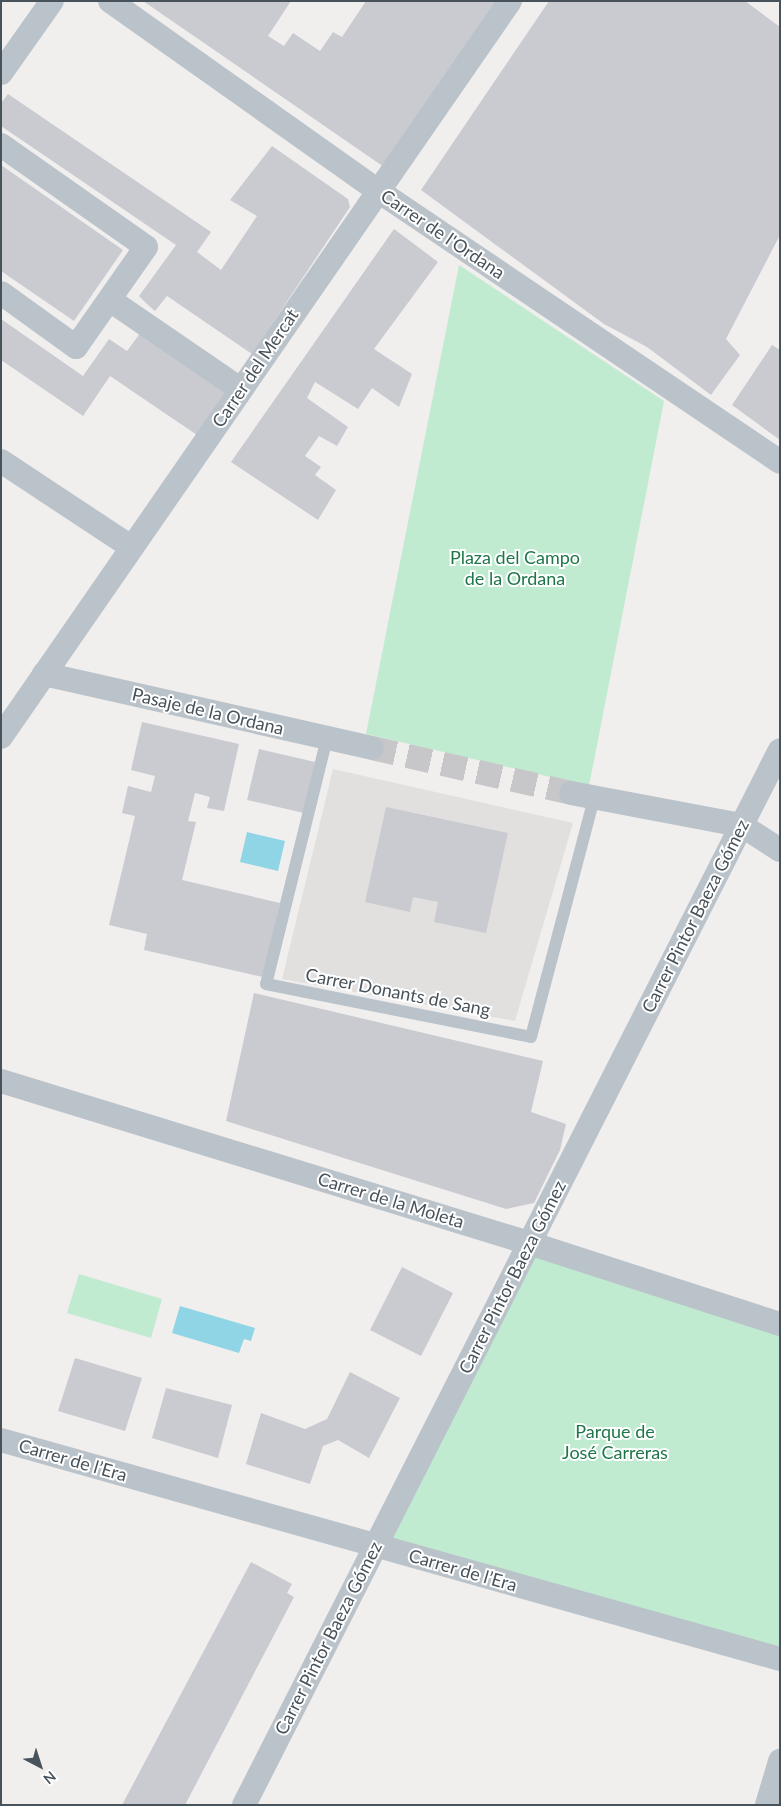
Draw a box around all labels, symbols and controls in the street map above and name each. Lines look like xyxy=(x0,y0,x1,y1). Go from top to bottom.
street label: Carrer de l'Ordana xyxy=(377,185,509,283)
street label: Carrer del Mercat xyxy=(207,304,303,432)
park label: Plaza del Campo de la Ordana xyxy=(450,547,580,590)
street label: Pasaje de la Ordana xyxy=(130,683,286,739)
street label: Carrer Pintor Baeza Gómez xyxy=(637,816,753,1016)
street label: Carrer Donants de Sang xyxy=(304,963,492,1021)
street label: Carrer de la Moleta xyxy=(315,1167,467,1233)
street label: Carrer Pintor Baeza Gómez xyxy=(454,1177,570,1377)
park label: Parque de José Carreras xyxy=(562,1421,668,1464)
street label: Carrer de l’Era xyxy=(16,1434,130,1486)
street label: Carrer Pintor Baeza Gómez xyxy=(270,1538,386,1738)
street label: Carrer de l’Era xyxy=(406,1544,520,1596)
north arrow xyxy=(15,1741,65,1791)
text: N xyxy=(40,1768,60,1788)

